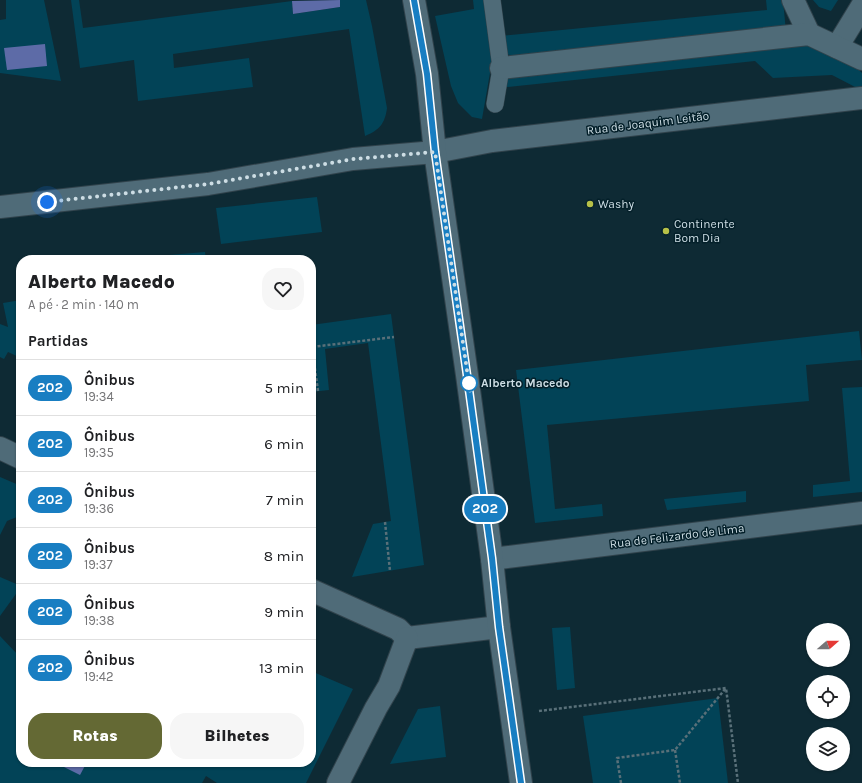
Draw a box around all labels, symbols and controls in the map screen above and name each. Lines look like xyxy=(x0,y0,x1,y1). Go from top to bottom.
street label: Rua de Joaquim Leitão xyxy=(586,109,710,137)
your location xyxy=(37,192,57,212)
place label: Washy xyxy=(598,197,634,211)
marker: Washy xyxy=(585,199,595,209)
place label: Continente Bom Dia xyxy=(674,217,735,245)
marker: Continente Bom Dia xyxy=(661,226,671,236)
button: heart xyxy=(262,268,304,310)
text: Alberto Macedo xyxy=(28,271,175,293)
text: A pé · 2 min · 140 m xyxy=(28,297,139,312)
text: Partidas xyxy=(28,332,88,350)
text: Ônibus xyxy=(84,371,135,389)
marker: Alberto Macedo xyxy=(460,374,478,392)
place label: Alberto Macedo xyxy=(481,376,570,390)
text: 202 xyxy=(37,379,63,396)
text: 5 min xyxy=(264,379,304,397)
text: 19:34 xyxy=(84,389,114,404)
text: Ônibus xyxy=(84,427,135,445)
text: 202 xyxy=(37,435,63,452)
text: 6 min xyxy=(264,435,304,453)
text: 19:35 xyxy=(84,445,114,460)
text: Ônibus xyxy=(84,483,135,501)
text: 202 xyxy=(37,491,63,508)
text: 7 min xyxy=(266,491,304,509)
line badge: 202 xyxy=(462,496,508,522)
text: 202 xyxy=(472,500,498,517)
text: 19:36 xyxy=(84,501,114,516)
street label: Rua de Felizardo de Lima xyxy=(609,521,745,551)
text: Ônibus xyxy=(84,539,135,557)
text: 202 xyxy=(37,547,63,564)
text: 8 min xyxy=(264,547,304,565)
text: 19:37 xyxy=(84,557,113,572)
text: Ônibus xyxy=(84,595,135,613)
text: 202 xyxy=(37,603,63,620)
text: 9 min xyxy=(264,603,304,621)
text: 19:38 xyxy=(84,613,115,628)
north arrow xyxy=(806,623,850,667)
map controls xyxy=(806,623,850,771)
text: Ônibus xyxy=(84,651,135,669)
text: 202 xyxy=(37,659,63,676)
text: 13 min xyxy=(259,659,304,677)
text: 19:42 xyxy=(84,669,114,684)
button: locate xyxy=(806,675,850,719)
button: Rotas xyxy=(28,713,162,759)
button: Bilhetes xyxy=(170,713,304,759)
button: layers xyxy=(806,727,850,771)

